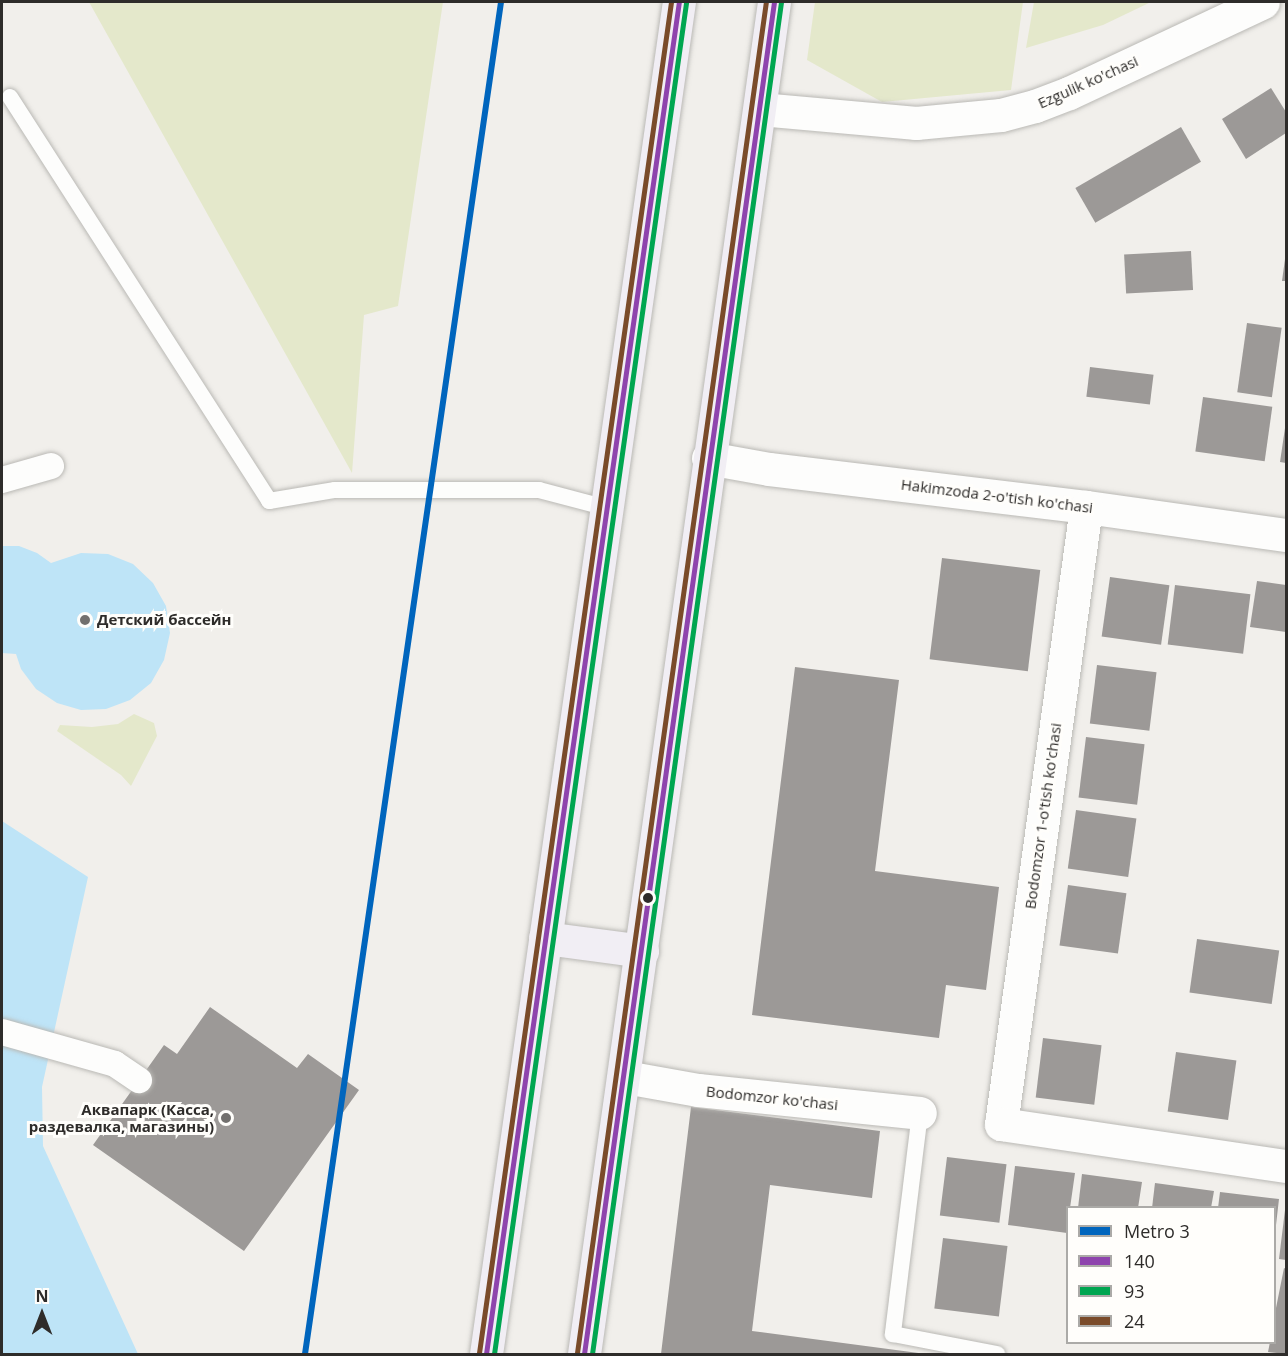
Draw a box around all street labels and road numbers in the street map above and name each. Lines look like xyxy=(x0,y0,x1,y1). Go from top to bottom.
street label: Ezgulik ko'chasi xyxy=(1035,52,1141,112)
street label: Hakimzoda 2-o'tish ko'chasi xyxy=(900,475,1094,517)
street label: Bodomzor 1-o'tish ko'chasi xyxy=(1021,722,1065,910)
street label: Bodomzor ko'chasi xyxy=(705,1082,839,1114)

